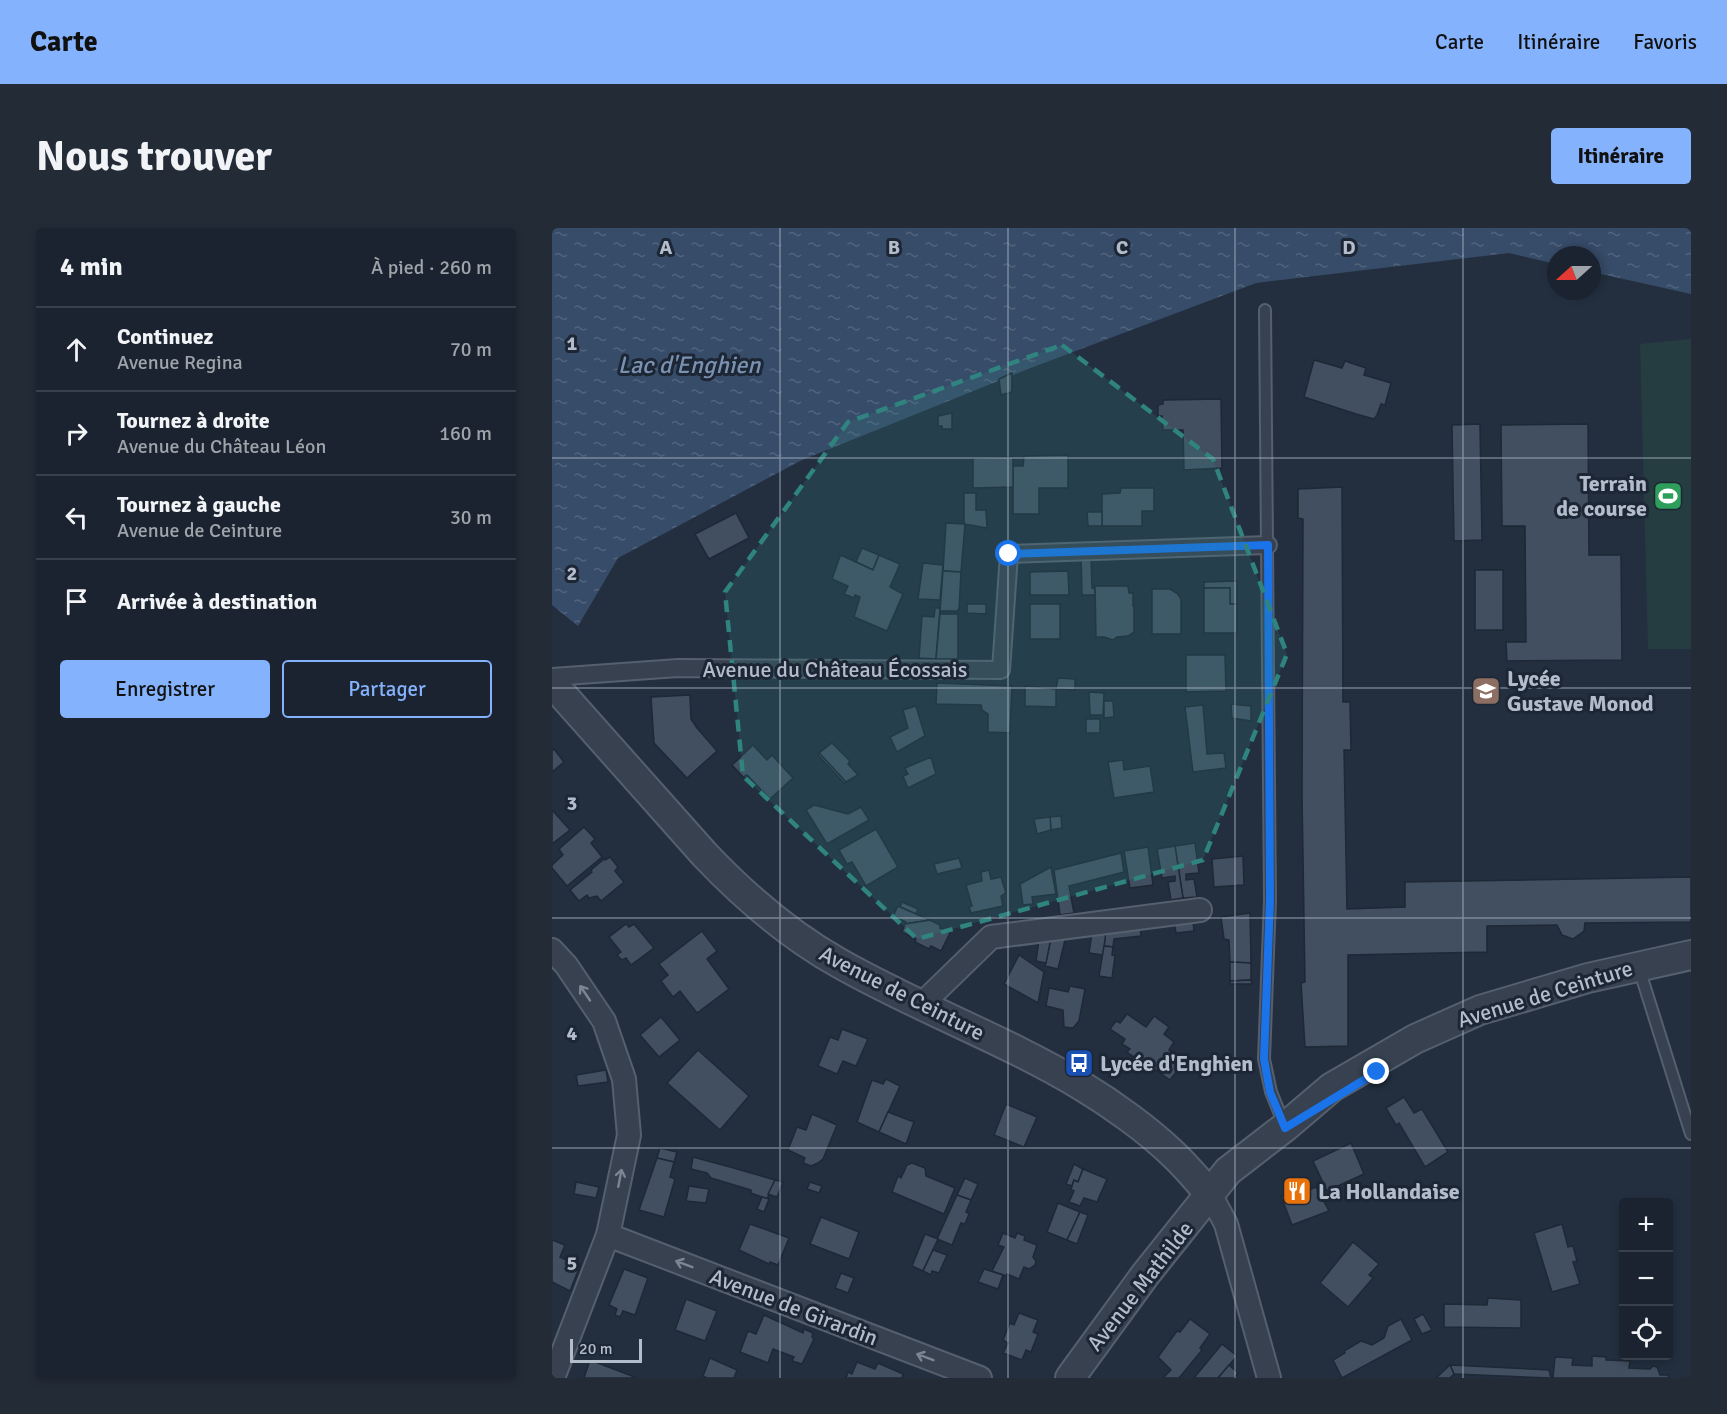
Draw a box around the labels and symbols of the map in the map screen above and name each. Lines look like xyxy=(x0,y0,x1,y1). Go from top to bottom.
text: A xyxy=(660,235,673,260)
text: B xyxy=(888,235,900,260)
text: C xyxy=(1116,235,1128,260)
text: D xyxy=(1342,235,1356,260)
north arrow xyxy=(1547,246,1601,300)
text: 1 xyxy=(567,331,578,356)
water label: Lac d'Enghien xyxy=(618,350,761,380)
place label: Terrain de course xyxy=(1556,470,1647,522)
sports icon: Terrain de course xyxy=(1652,480,1684,512)
route start xyxy=(995,540,1021,566)
text: 2 xyxy=(567,561,577,586)
street label: Avenue du Château Écossais xyxy=(703,656,967,683)
place label: Lycée Gustave Monod xyxy=(1507,665,1654,717)
school or university icon: Lycée Gustave Monod xyxy=(1470,675,1502,707)
text: 3 xyxy=(567,791,577,816)
street label: Avenue de Ceinture xyxy=(815,940,989,1046)
street label: Avenue de Ceinture xyxy=(1454,955,1636,1033)
one-way arrow xyxy=(579,985,591,1002)
text: 4 xyxy=(567,1021,578,1046)
bus stop icon: Lycée d'Enghien xyxy=(1063,1047,1095,1079)
place label: Lycée d'Enghien xyxy=(1100,1050,1253,1077)
route end xyxy=(1363,1058,1389,1084)
one-way arrow xyxy=(615,1168,626,1188)
restaurant icon: La Hollandaise xyxy=(1281,1175,1313,1207)
place label: La Hollandaise xyxy=(1318,1178,1460,1205)
street label: Avenue Mathilde xyxy=(1081,1216,1199,1356)
text: 5 xyxy=(567,1251,577,1276)
one-way arrow xyxy=(675,1258,694,1269)
street label: Avenue de Girardin xyxy=(706,1263,882,1351)
scale bar xyxy=(570,1336,642,1364)
one-way arrow xyxy=(916,1351,935,1362)

